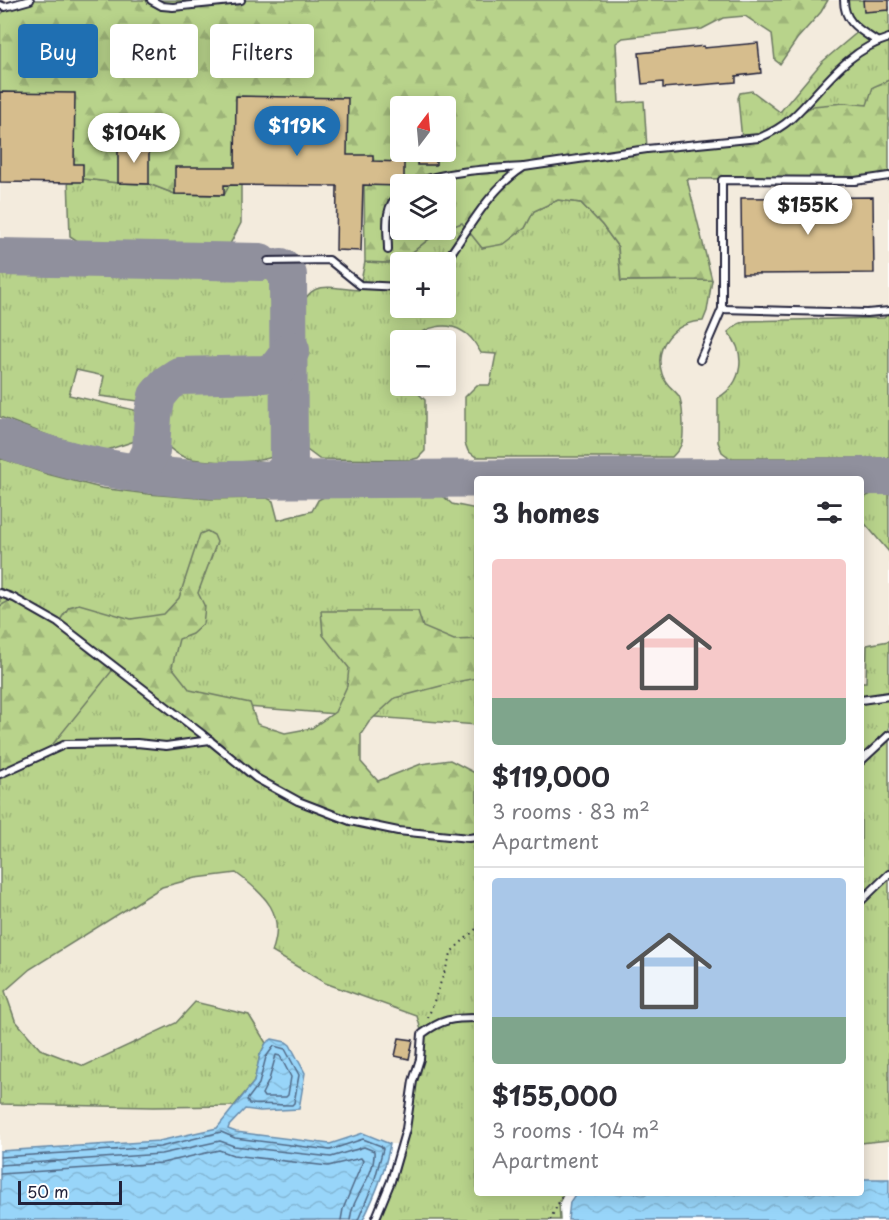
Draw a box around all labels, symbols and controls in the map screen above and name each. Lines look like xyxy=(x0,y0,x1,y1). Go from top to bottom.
chip: Buy xyxy=(18,24,98,78)
chip: Rent xyxy=(110,24,198,78)
chip: Filters xyxy=(210,24,314,78)
north arrow xyxy=(390,96,456,162)
map controls xyxy=(390,96,456,396)
pin: $119K xyxy=(255,106,339,157)
text: $119K xyxy=(268,110,326,140)
pin: $104K xyxy=(92,113,176,164)
text: $104K xyxy=(102,117,166,147)
button: layers xyxy=(390,174,456,240)
pin: $155K xyxy=(766,185,850,236)
text: $155K xyxy=(777,189,839,219)
button: + xyxy=(390,252,456,318)
button: − xyxy=(390,330,456,396)
text: 3 homes xyxy=(492,493,599,532)
icon: filters xyxy=(813,496,846,529)
icon: home xyxy=(615,598,723,706)
text: $119,000 xyxy=(492,757,610,796)
text: 3 rooms · 83 m² xyxy=(492,796,650,826)
text: Apartment xyxy=(492,826,599,856)
icon: home xyxy=(615,917,723,1025)
text: $155,000 xyxy=(492,1076,617,1115)
text: 3 rooms · 104 m² xyxy=(492,1115,659,1145)
text: Apartment xyxy=(492,1145,599,1175)
scale bar xyxy=(18,1178,122,1206)
text: 50 m xyxy=(27,1179,68,1203)

